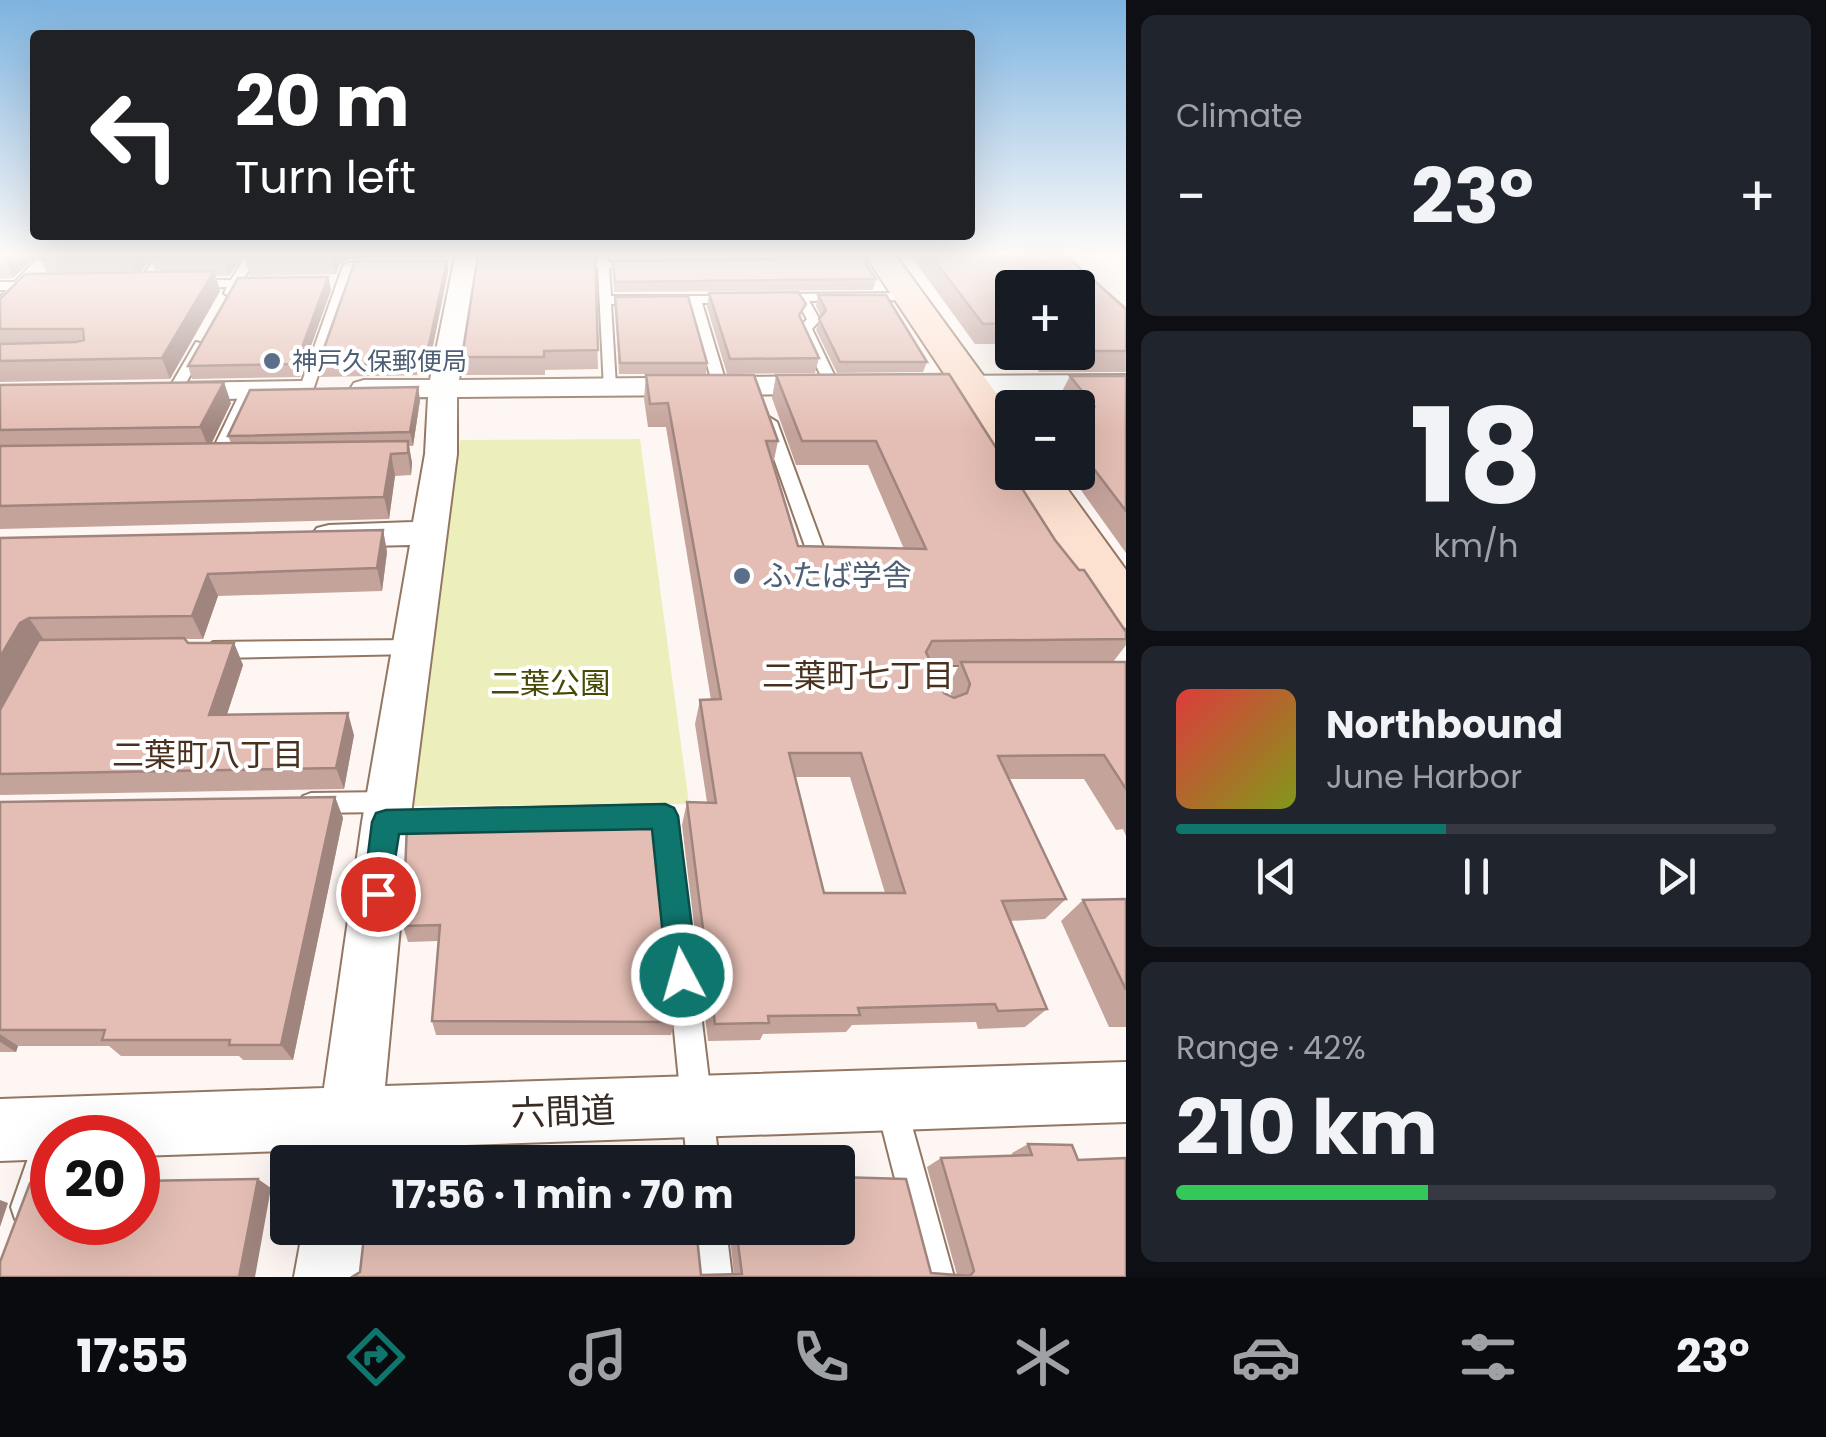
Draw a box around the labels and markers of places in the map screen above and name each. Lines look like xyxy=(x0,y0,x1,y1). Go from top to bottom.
place label: 神戸久保郵便局 xyxy=(292,344,467,379)
marker: 神戸久保郵便局 xyxy=(261,350,283,372)
place label: ふたば学舎 xyxy=(762,554,912,597)
marker: ふたば学舎 xyxy=(731,565,753,587)
pin xyxy=(336,852,421,937)

